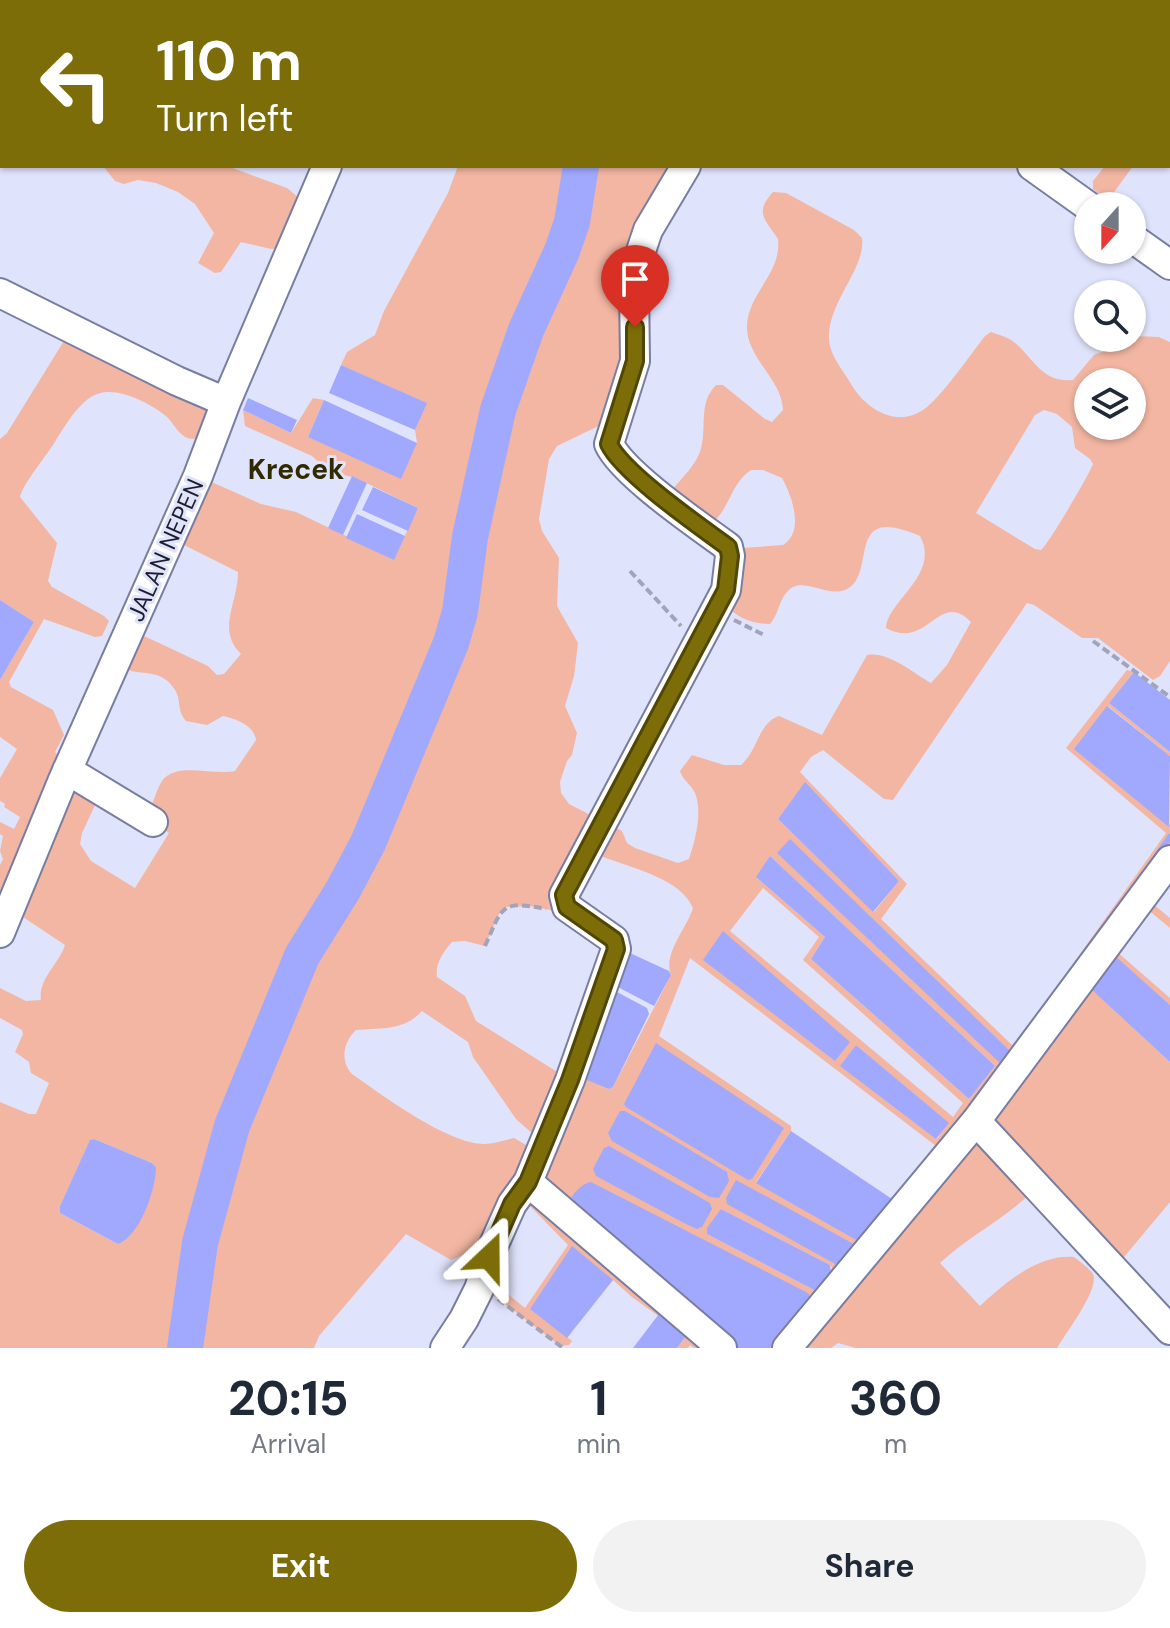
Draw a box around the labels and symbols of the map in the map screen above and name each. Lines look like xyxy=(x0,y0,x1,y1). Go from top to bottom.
north arrow xyxy=(1074,192,1146,264)
pin xyxy=(601,245,669,327)
district label: Krecek xyxy=(248,451,344,488)
street label: JALAN NEPEN xyxy=(120,474,210,626)
position arrow xyxy=(447,1215,531,1299)

